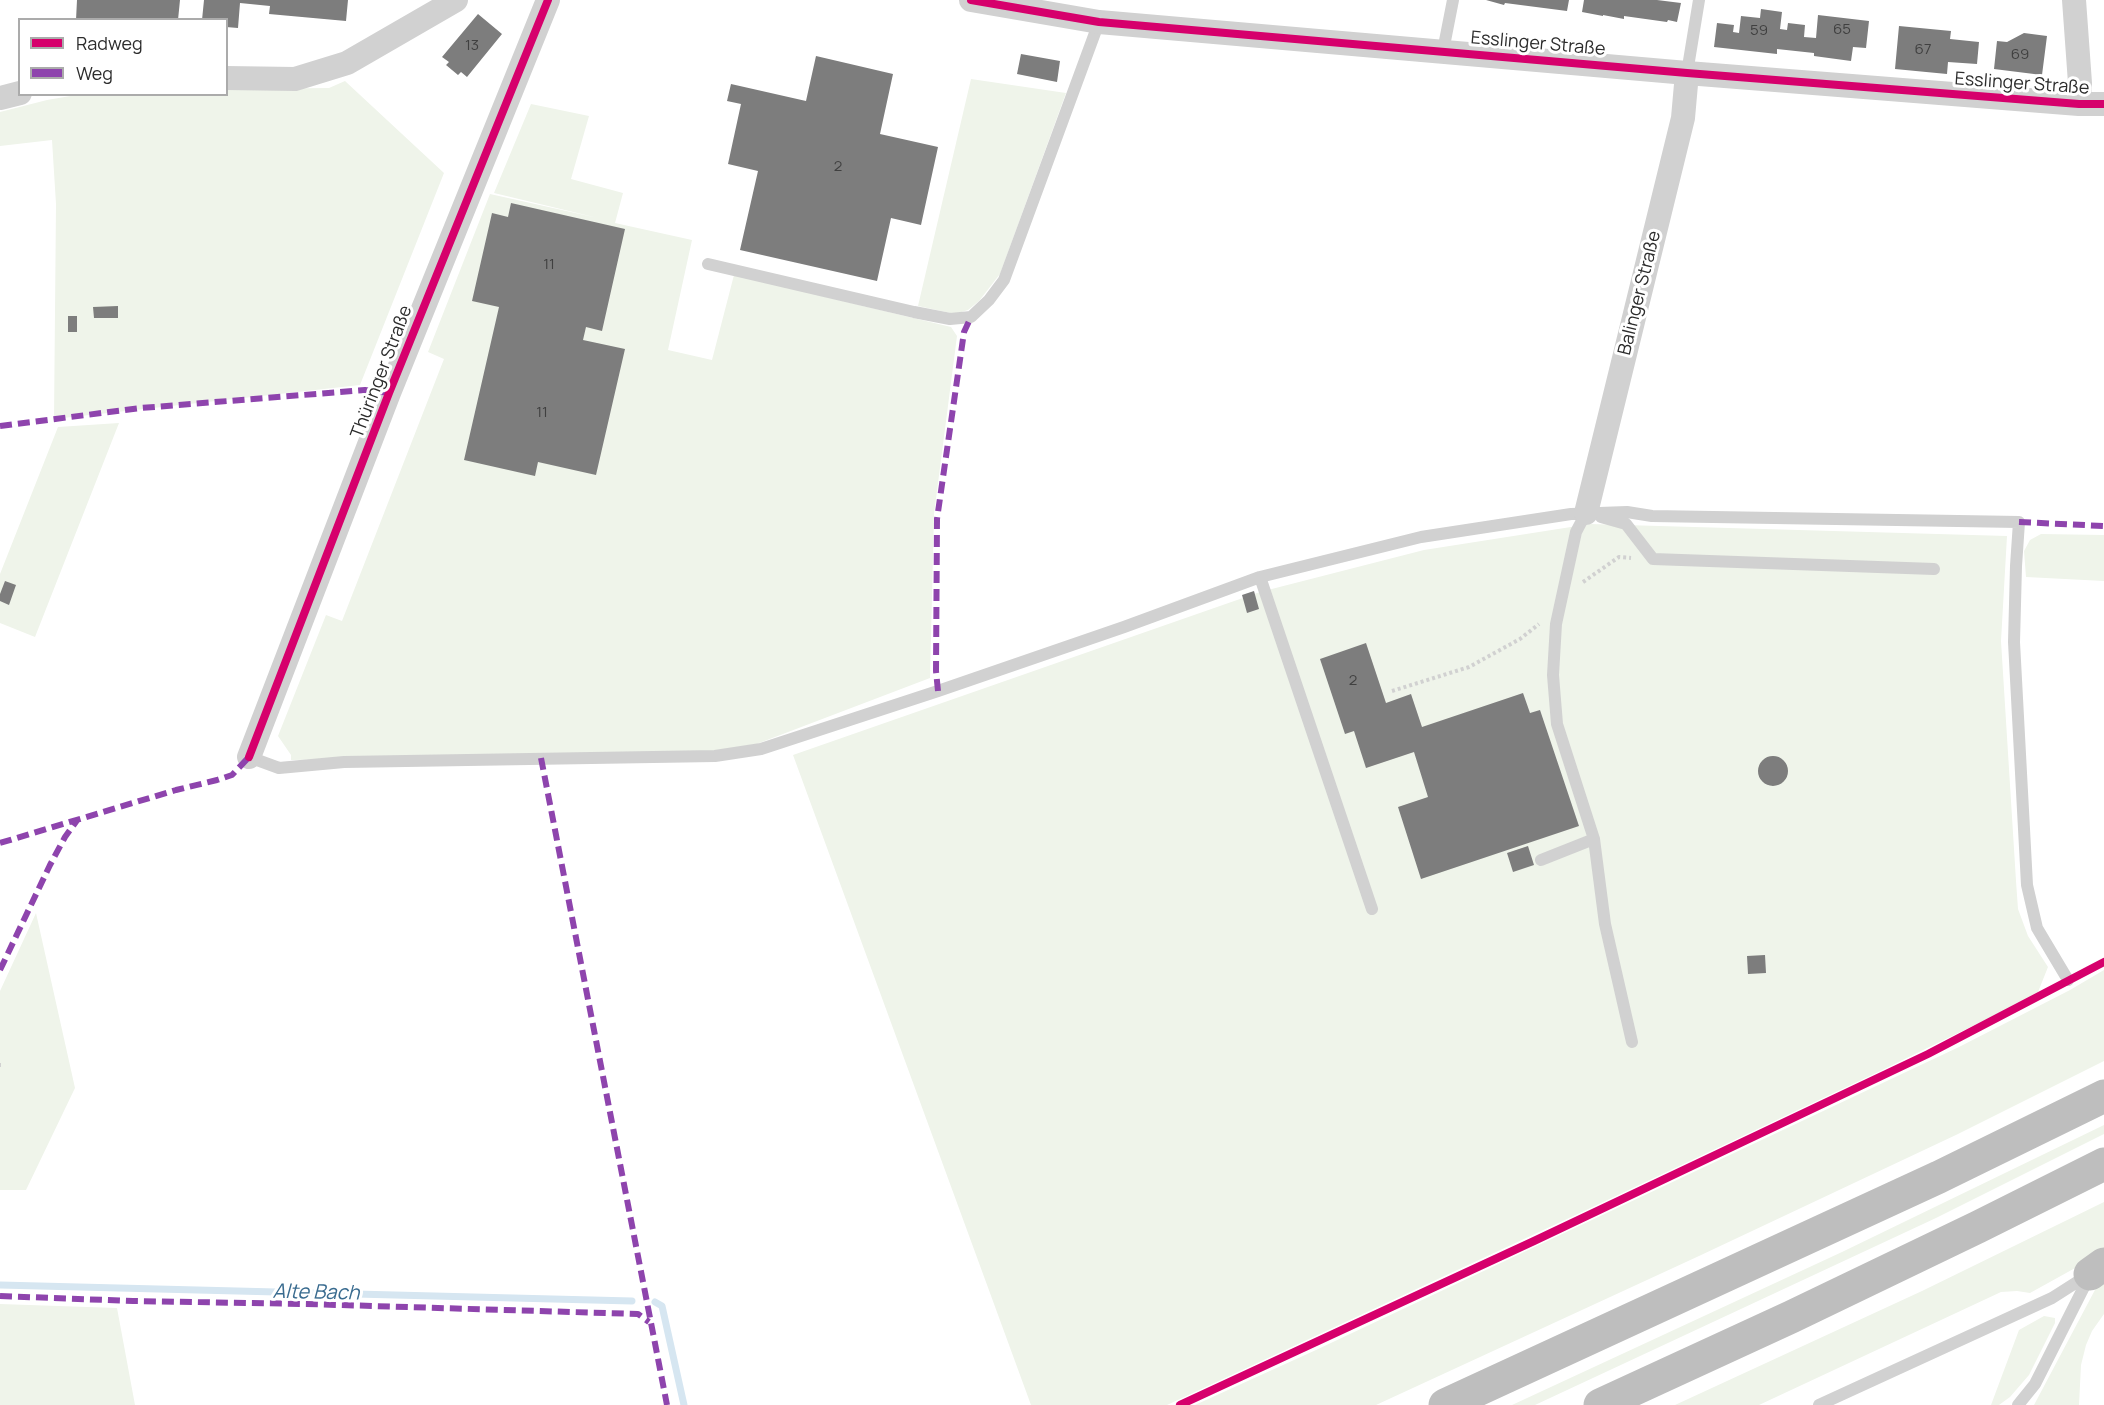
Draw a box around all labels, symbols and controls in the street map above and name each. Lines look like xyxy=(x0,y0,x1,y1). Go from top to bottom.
legend xyxy=(18,18,228,96)
house number: 65 xyxy=(1833,21,1851,39)
house number: 59 xyxy=(1750,22,1768,40)
street label: Esslinger Straße xyxy=(1470,27,1606,61)
text: Radweg xyxy=(76,31,143,55)
house number: 13 xyxy=(465,37,479,55)
house number: 67 xyxy=(1915,41,1931,59)
house number: 69 xyxy=(2011,46,2029,64)
text: Weg xyxy=(76,61,113,85)
street label: Esslinger Straße xyxy=(1954,69,2090,99)
house number: 2 xyxy=(834,158,842,176)
street label: Balinger Straße xyxy=(1614,229,1666,357)
house number: 11 xyxy=(543,256,555,274)
street label: Thüringer Straße xyxy=(347,303,417,441)
house number: 11 xyxy=(536,404,548,422)
house number: 2 xyxy=(1349,672,1357,690)
water label: Alte Bach xyxy=(272,1280,360,1306)

